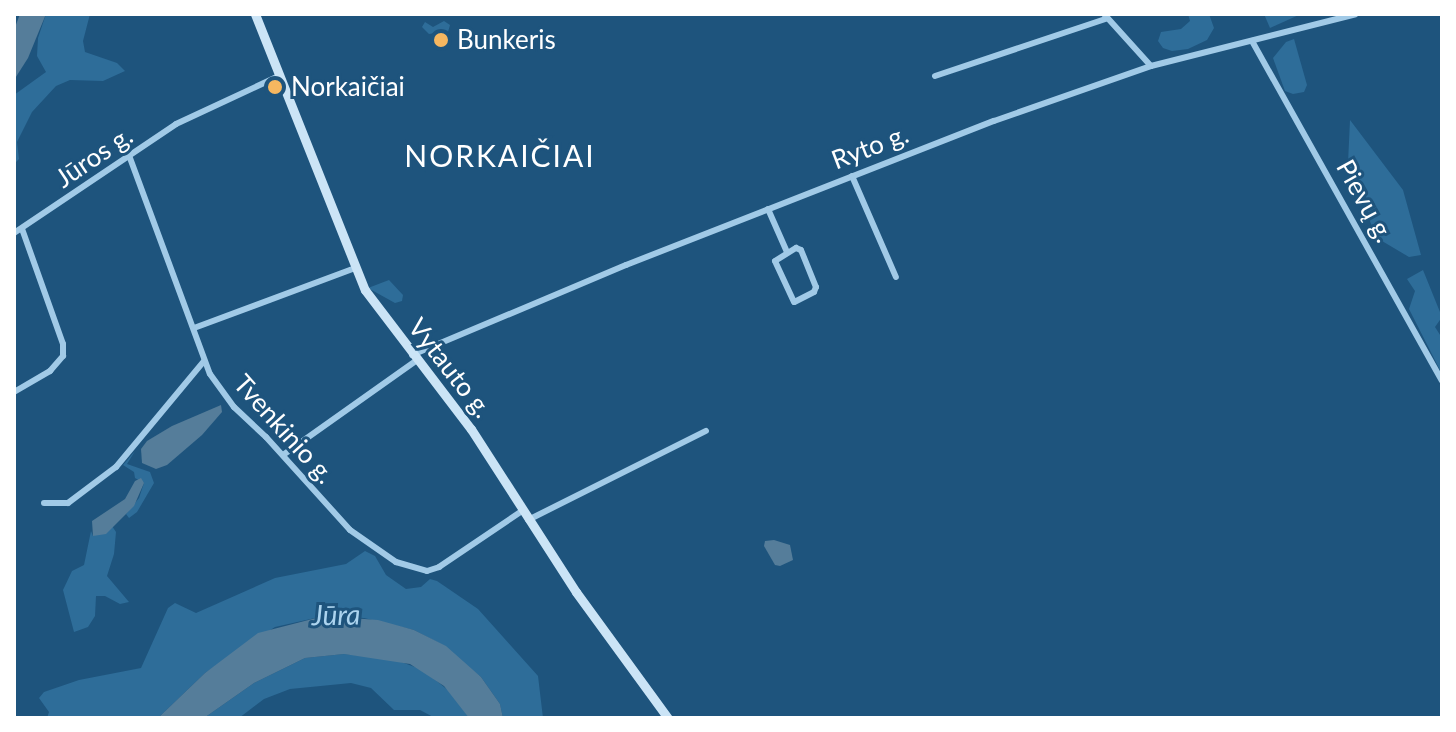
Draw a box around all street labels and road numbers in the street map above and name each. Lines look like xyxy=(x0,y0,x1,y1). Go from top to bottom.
street label: Ryto g. xyxy=(827,118,913,176)
street label: Jūros g. xyxy=(49,120,139,194)
street label: Pievų g. xyxy=(1330,154,1400,248)
street label: Vytauto g. xyxy=(402,312,498,424)
street label: Tvenkinio g. xyxy=(227,368,341,490)

